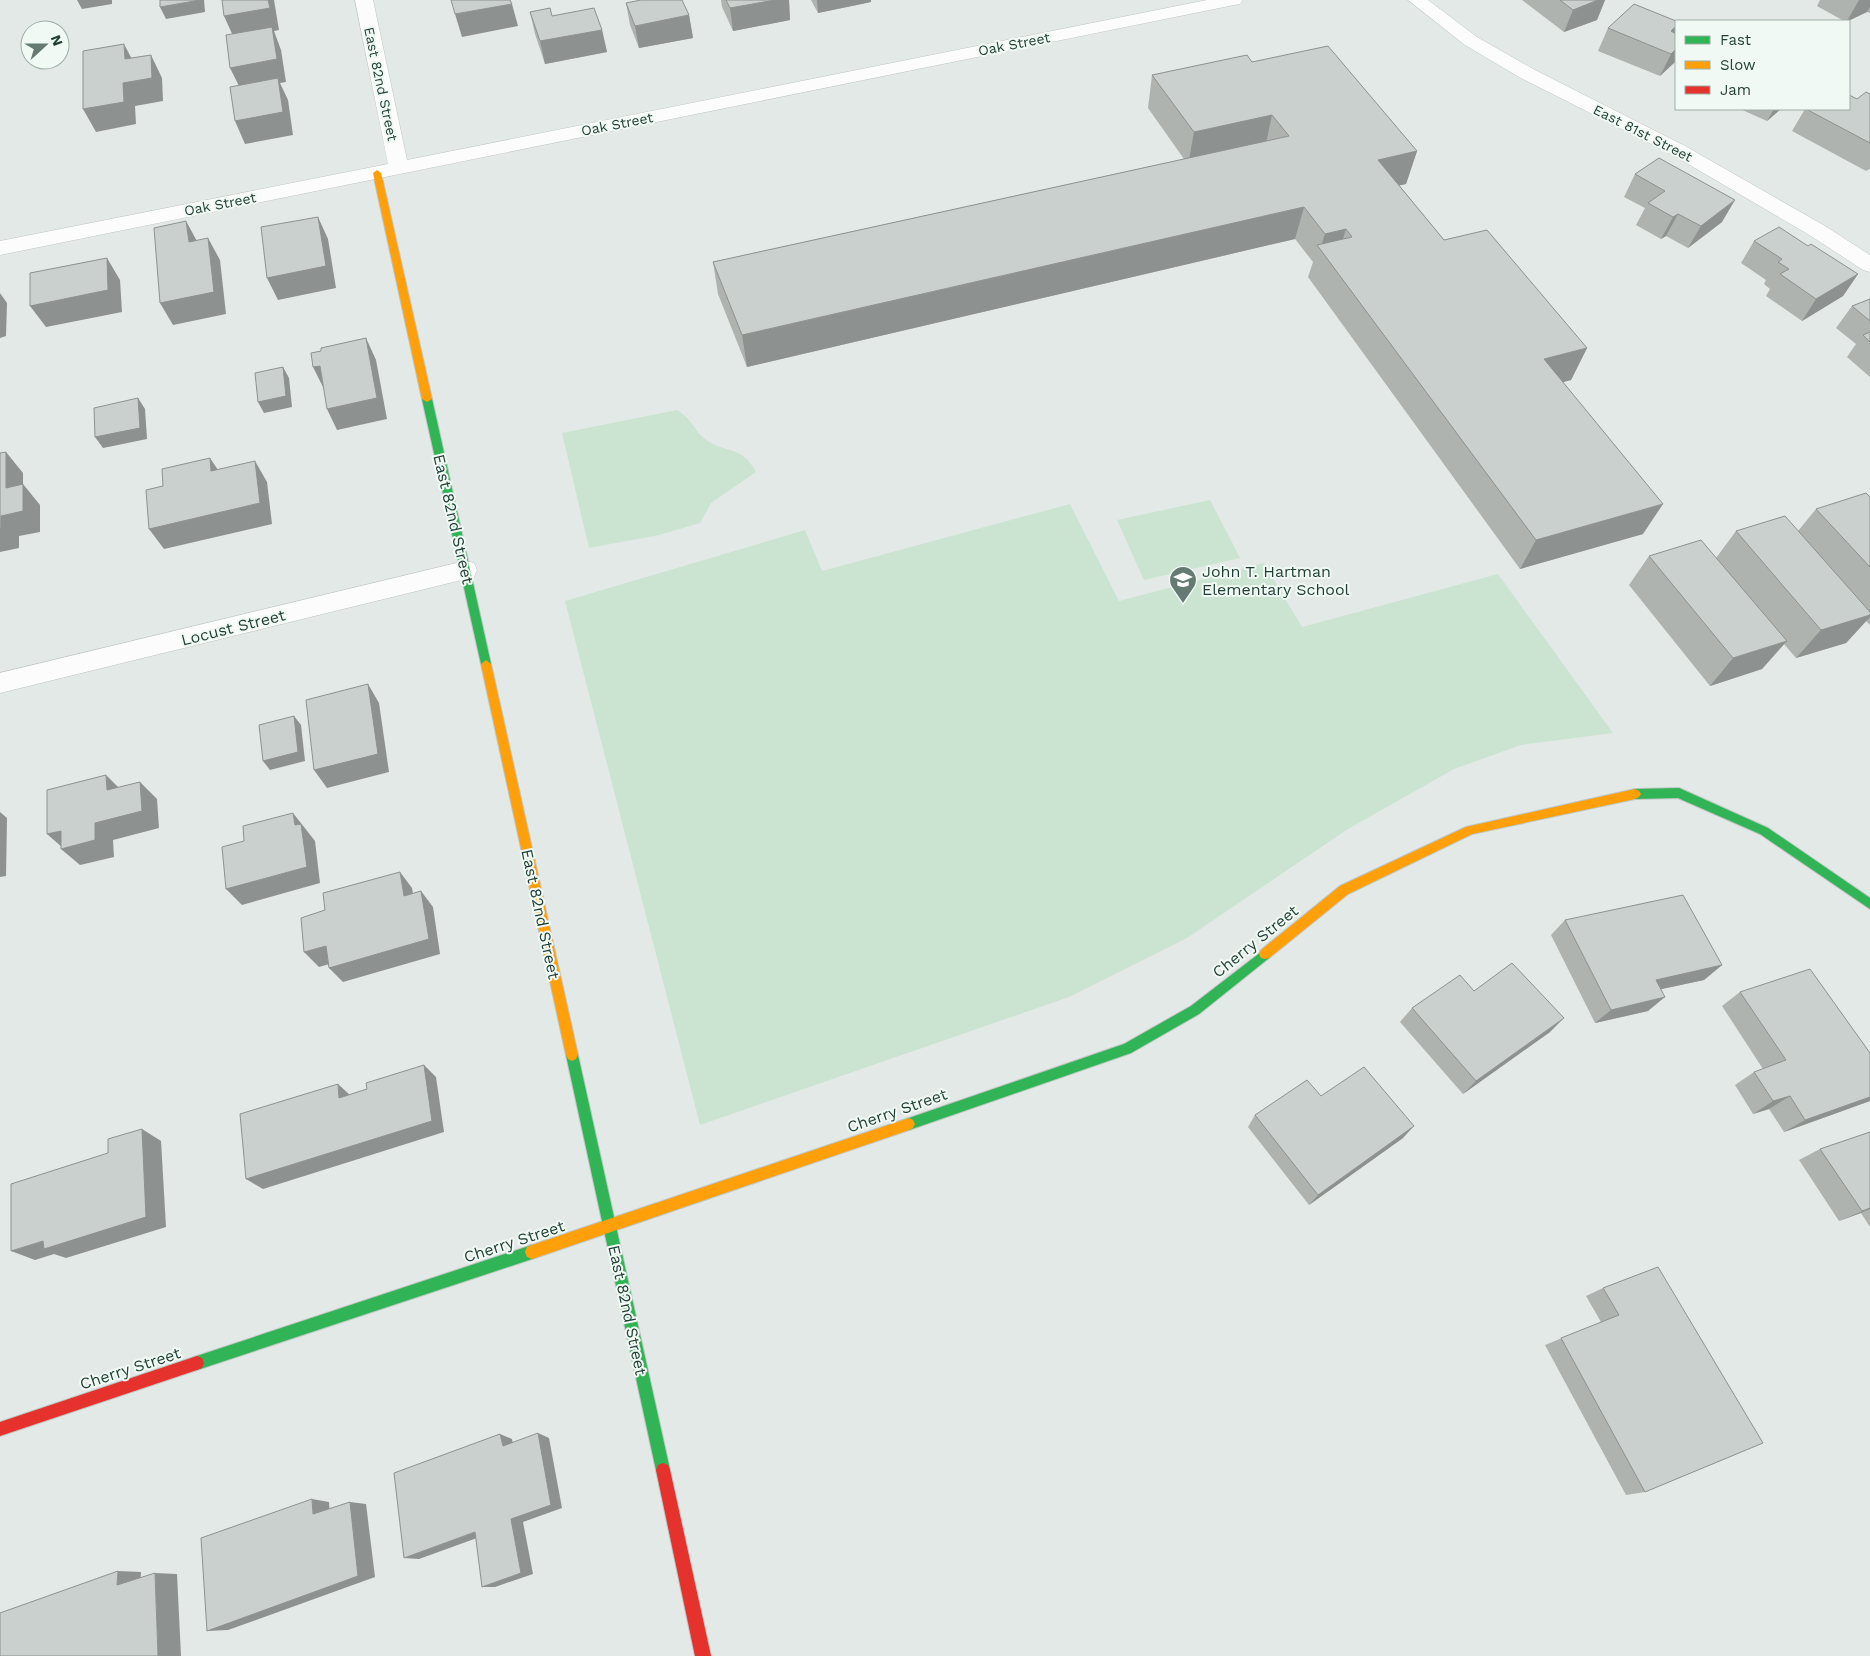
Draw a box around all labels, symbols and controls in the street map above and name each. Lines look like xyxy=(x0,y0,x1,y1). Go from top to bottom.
north arrow xyxy=(20,20,70,70)
legend xyxy=(1675,20,1850,110)
street label: East 82nd Street xyxy=(361,26,401,143)
street label: Oak Street xyxy=(977,29,1051,59)
text: Fast xyxy=(1720,31,1752,49)
text: N xyxy=(48,33,66,48)
text: Slow xyxy=(1720,56,1756,74)
text: Jam xyxy=(1720,81,1751,99)
street label: East 81st Street xyxy=(1591,101,1695,165)
street label: Oak Street xyxy=(580,109,654,139)
street label: Oak Street xyxy=(183,189,257,219)
street label: East 82nd Street xyxy=(429,452,478,586)
place label: John T. Hartman Elementary School xyxy=(1202,562,1350,599)
school or university icon: John T. Hartman Elementary School xyxy=(1168,565,1198,604)
street label: Locust Street xyxy=(179,605,287,650)
street label: East 82nd Street xyxy=(517,847,564,981)
street label: Cherry Street xyxy=(1209,901,1302,982)
street label: Cherry Street xyxy=(845,1084,950,1136)
street label: Cherry Street xyxy=(461,1216,567,1267)
street label: East 82nd Street xyxy=(604,1243,651,1377)
street label: Cherry Street xyxy=(77,1343,183,1394)

